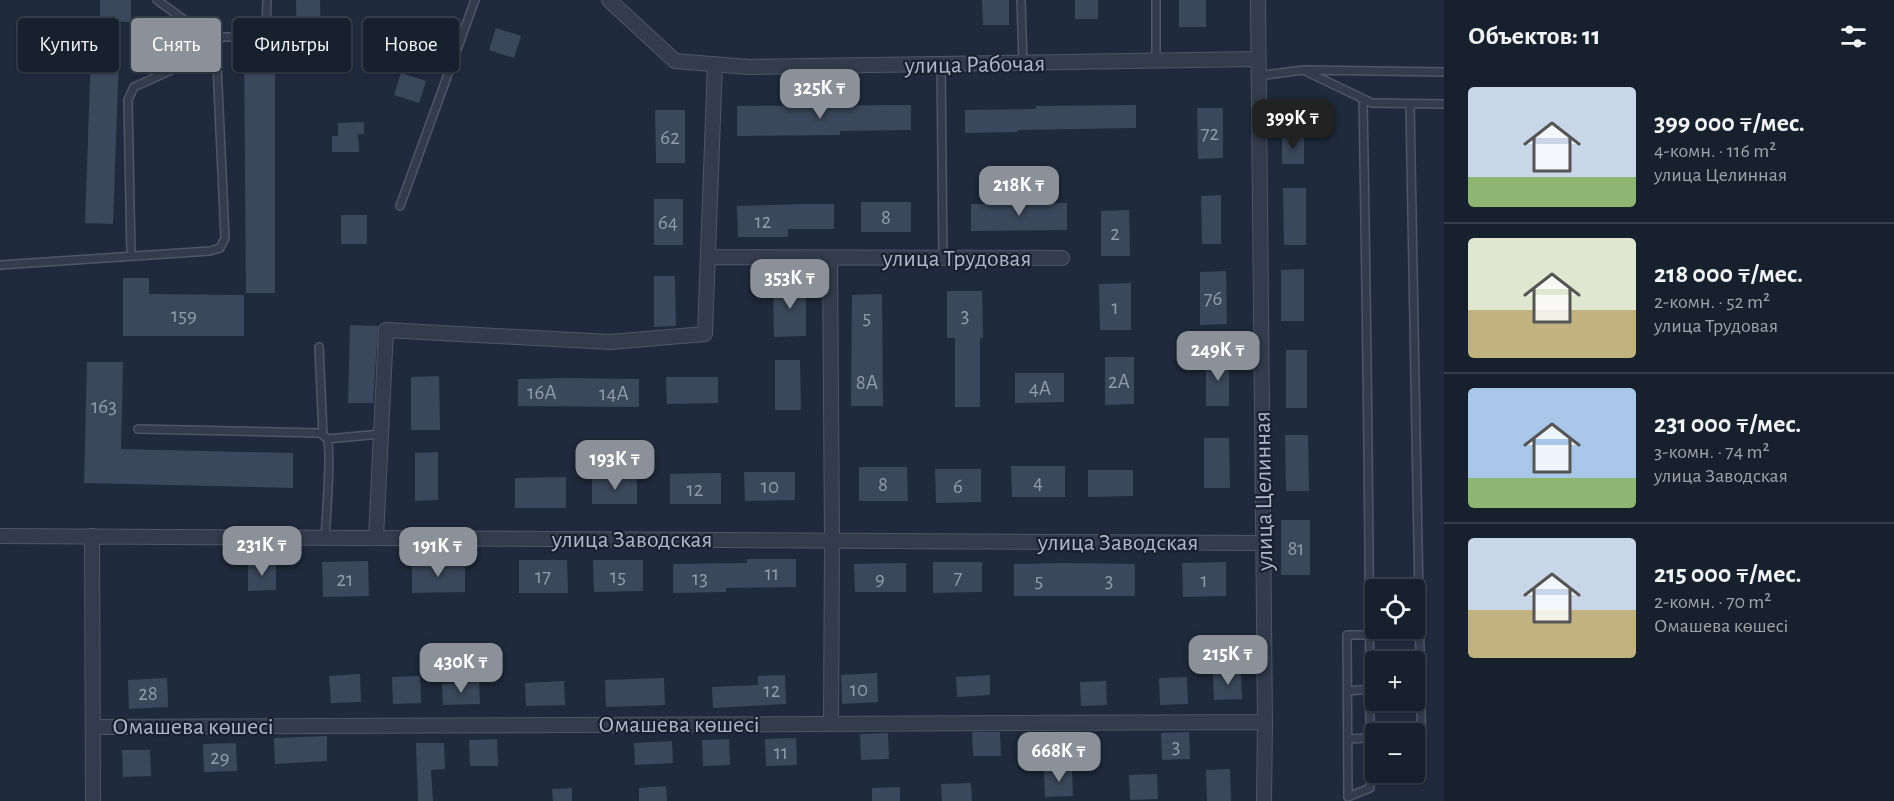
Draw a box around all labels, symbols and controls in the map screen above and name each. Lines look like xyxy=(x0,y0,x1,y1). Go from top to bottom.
chip: Купить xyxy=(18,18,119,72)
chip: Снять xyxy=(131,18,221,72)
chip: Фильтры xyxy=(233,18,351,72)
chip: Новое xyxy=(363,18,459,72)
icon: filters xyxy=(1837,20,1870,53)
text: Объектов: 11 xyxy=(1468,23,1601,49)
street label: улица Рабочая xyxy=(904,52,1046,78)
pin: 325K ₸ xyxy=(771,69,869,120)
text: 325K ₸ xyxy=(794,78,846,98)
pin: 399K ₸ xyxy=(1244,99,1342,150)
text: 399K ₸ xyxy=(1266,108,1320,128)
text: 399 000 ₸/мес. xyxy=(1654,110,1805,136)
icon: home xyxy=(1516,111,1588,183)
house number: 72 xyxy=(1201,123,1219,144)
house number: 62 xyxy=(660,127,680,148)
text: 4-комн. · 116 m² xyxy=(1654,141,1776,161)
text: улица Целинная xyxy=(1654,165,1787,185)
pin: 218K ₸ xyxy=(970,166,1068,217)
text: 218K ₸ xyxy=(993,175,1045,195)
house number: 8 xyxy=(881,207,891,228)
house number: 12 xyxy=(755,211,771,232)
house number: 64 xyxy=(658,212,678,233)
house number: 2 xyxy=(1110,223,1120,244)
street label: улица Трудовая xyxy=(882,247,1031,271)
pin: 353K ₸ xyxy=(741,259,839,310)
text: 218 000 ₸/мес. xyxy=(1654,261,1803,287)
icon: home xyxy=(1516,262,1588,334)
text: 353K ₸ xyxy=(764,268,816,288)
house number: 76 xyxy=(1204,288,1222,309)
text: 2-комн. · 52 m² xyxy=(1654,292,1770,312)
house number: 1 xyxy=(1111,297,1119,318)
house number: 159 xyxy=(171,305,197,326)
house number: 3 xyxy=(961,305,969,326)
house number: 5 xyxy=(863,307,871,328)
text: улица Трудовая xyxy=(1654,316,1778,336)
pin: 249K ₸ xyxy=(1169,331,1267,382)
text: 249K ₸ xyxy=(1191,340,1245,360)
house number: 2А xyxy=(1108,371,1130,392)
house number: 8А xyxy=(856,372,878,393)
house number: 4А xyxy=(1029,378,1051,399)
house number: 16А xyxy=(527,382,557,403)
house number: 14А xyxy=(599,383,629,404)
house number: 163 xyxy=(91,396,117,417)
street label: улица Целинная xyxy=(1251,411,1277,572)
text: 231 000 ₸/мес. xyxy=(1654,411,1801,437)
icon: home xyxy=(1516,412,1588,484)
pin: 193K ₸ xyxy=(566,440,664,491)
text: 3-комн. · 74 m² xyxy=(1654,442,1770,462)
text: 193K ₸ xyxy=(589,449,641,469)
text: улица Заводская xyxy=(1654,466,1788,486)
house number: 4 xyxy=(1033,472,1043,493)
house number: 8 xyxy=(878,474,888,495)
house number: 10 xyxy=(761,476,779,497)
house number: 6 xyxy=(953,476,963,497)
house number: 12 xyxy=(687,479,703,500)
pin: 231K ₸ xyxy=(213,526,311,577)
pin: 191K ₸ xyxy=(389,527,487,578)
street label: улица Заводская xyxy=(551,528,712,552)
street label: улица Заводская xyxy=(1037,531,1198,555)
text: 231K ₸ xyxy=(237,535,287,555)
text: 191K ₸ xyxy=(413,536,463,556)
house number: 81 xyxy=(1287,538,1305,559)
text: 215 000 ₸/мес. xyxy=(1654,561,1801,587)
icon: home xyxy=(1516,562,1588,634)
house number: 11 xyxy=(765,563,779,584)
house number: 17 xyxy=(535,566,551,587)
house number: 15 xyxy=(610,566,626,587)
house number: 7 xyxy=(954,567,963,588)
house number: 13 xyxy=(692,568,708,589)
house number: 9 xyxy=(875,568,885,589)
house number: 21 xyxy=(337,569,353,590)
house number: 5 xyxy=(1035,570,1043,591)
house number: 3 xyxy=(1105,570,1113,591)
house number: 1 xyxy=(1200,570,1208,591)
map controls xyxy=(1365,579,1425,783)
button: locate xyxy=(1365,579,1425,639)
text: 2-комн. · 70 m² xyxy=(1654,592,1771,612)
text: Омашева көшесі xyxy=(1654,616,1788,636)
pin: 215K ₸ xyxy=(1179,635,1277,686)
pin: 430K ₸ xyxy=(412,643,510,694)
text: 215K ₸ xyxy=(1203,644,1253,664)
button: + xyxy=(1365,651,1425,711)
text: 430K ₸ xyxy=(434,652,488,672)
house number: 10 xyxy=(850,679,868,700)
house number: 12 xyxy=(764,680,780,701)
house number: 28 xyxy=(138,683,158,704)
street label: Омашева көшесі xyxy=(598,713,760,737)
street label: Омашева көшесі xyxy=(112,715,274,739)
button: − xyxy=(1365,723,1425,783)
pin: 668K ₸ xyxy=(1010,732,1108,783)
house number: 3 xyxy=(1172,736,1180,757)
text: 668K ₸ xyxy=(1032,741,1086,761)
house number: 11 xyxy=(774,742,788,763)
house number: 29 xyxy=(210,747,230,768)

